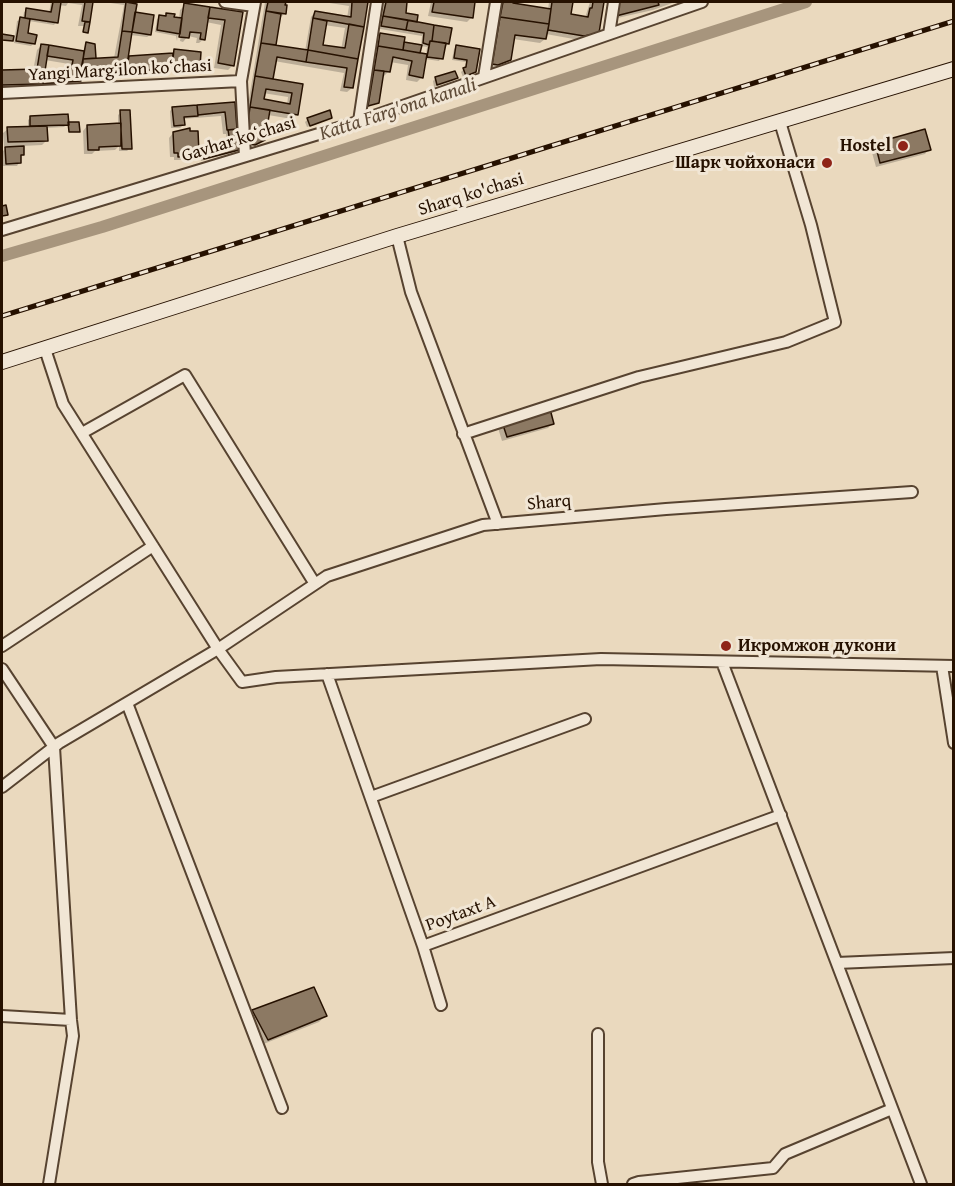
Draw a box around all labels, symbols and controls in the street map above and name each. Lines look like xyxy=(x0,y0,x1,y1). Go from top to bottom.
street label: Yangi Margʻilon koʻchasi xyxy=(28,55,212,87)
water label: Katta Farg'ona kanali xyxy=(317,73,479,147)
street label: Gavhar koʻchasi xyxy=(179,112,299,168)
place label: Hostel xyxy=(840,135,891,157)
marker: Hostel xyxy=(896,139,910,153)
place label: Шарк чойхонаси xyxy=(675,152,815,174)
marker: Шарк чойхонаси xyxy=(820,156,834,170)
street label: Sharq ko'chasi xyxy=(416,169,526,221)
street label: Sharq xyxy=(526,490,572,516)
place label: Икромжон дукони xyxy=(738,635,896,657)
marker: Икромжон дукони xyxy=(719,639,733,653)
street label: Poytaxt A xyxy=(423,891,499,937)

